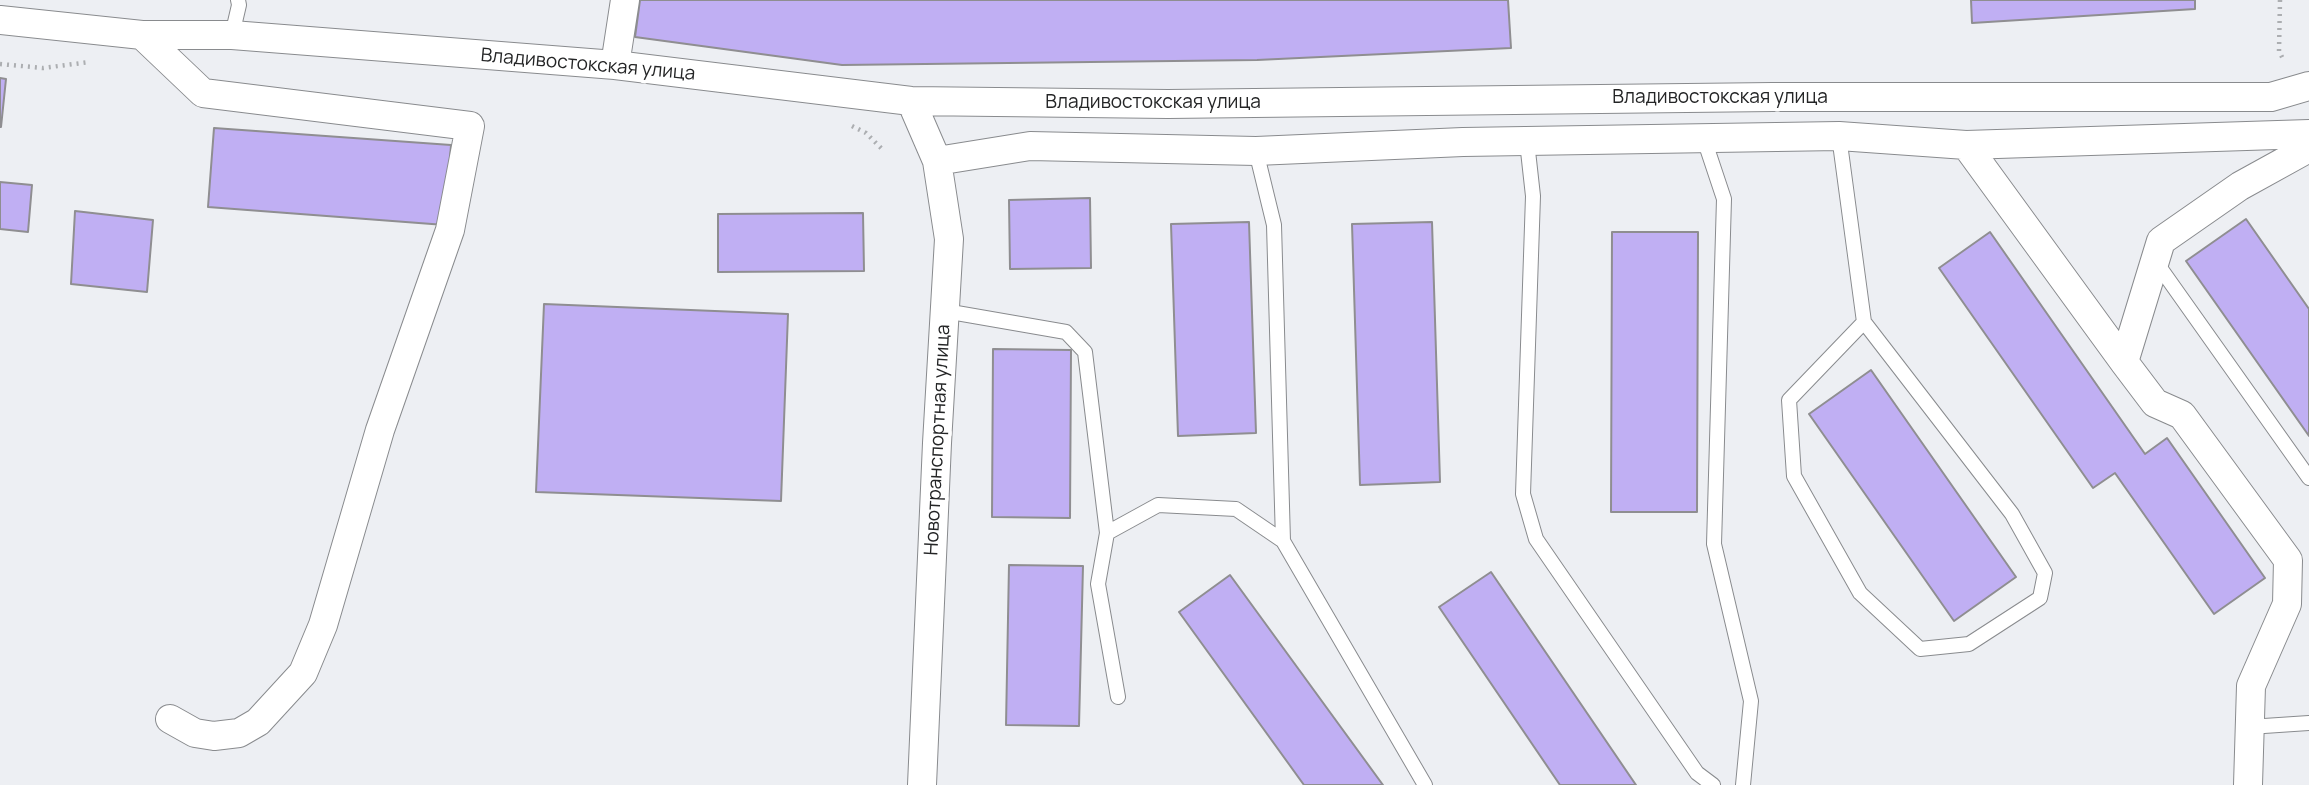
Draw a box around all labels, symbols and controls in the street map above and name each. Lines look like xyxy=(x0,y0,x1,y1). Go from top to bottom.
street label: Владивостокская улица xyxy=(480,44,696,86)
street label: Владивостокская улица xyxy=(1612,87,1828,109)
street label: Владивостокская улица xyxy=(1045,92,1261,114)
street label: Новотранспортная улица xyxy=(921,324,955,556)

